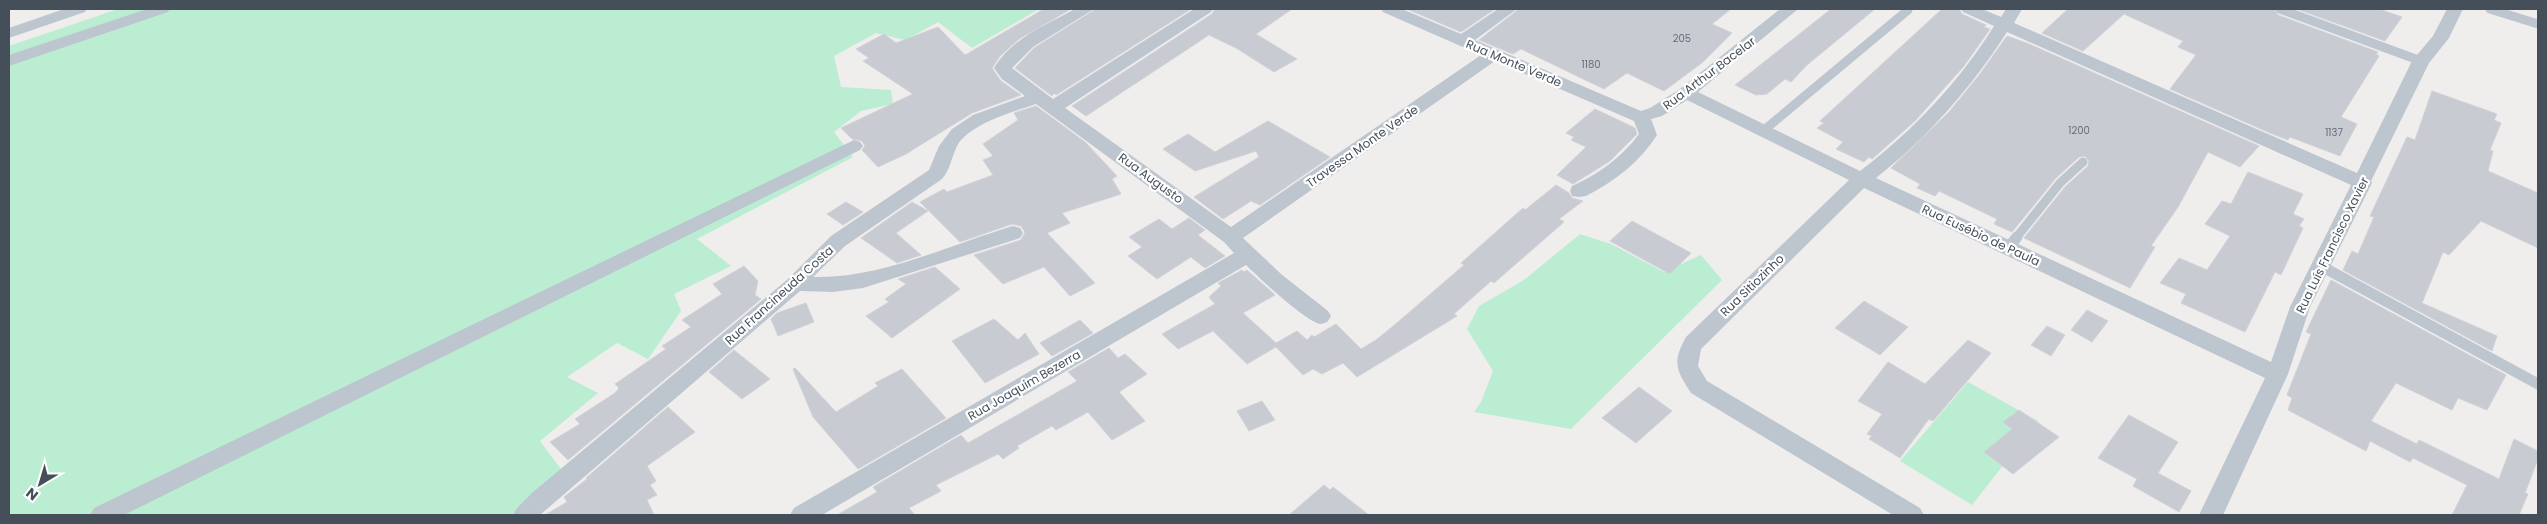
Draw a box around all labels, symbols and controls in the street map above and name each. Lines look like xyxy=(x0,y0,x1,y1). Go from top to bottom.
house number: 205 xyxy=(1673,31,1691,46)
street label: Rua Arthur Bacelar xyxy=(1659,32,1759,113)
street label: Rua Monte Verde xyxy=(1463,35,1565,91)
house number: 1180 xyxy=(1582,57,1601,72)
street label: Travessa Monte Verde xyxy=(1302,101,1422,191)
house number: 1200 xyxy=(2068,123,2090,138)
house number: 1137 xyxy=(2325,125,2343,140)
street label: Rua Augusto xyxy=(1115,149,1187,207)
street label: Rua Luís Francisco Xavier xyxy=(2292,174,2373,316)
street label: Rua Eusébio de Paula xyxy=(1919,200,2043,270)
street label: Rua Francineuda Costa xyxy=(721,242,837,348)
street label: Rua Sitiozinho xyxy=(1716,250,1788,320)
street label: Rua Joaquim Bezerra xyxy=(965,346,1083,424)
north arrow xyxy=(15,459,65,509)
text: N xyxy=(22,483,42,505)

